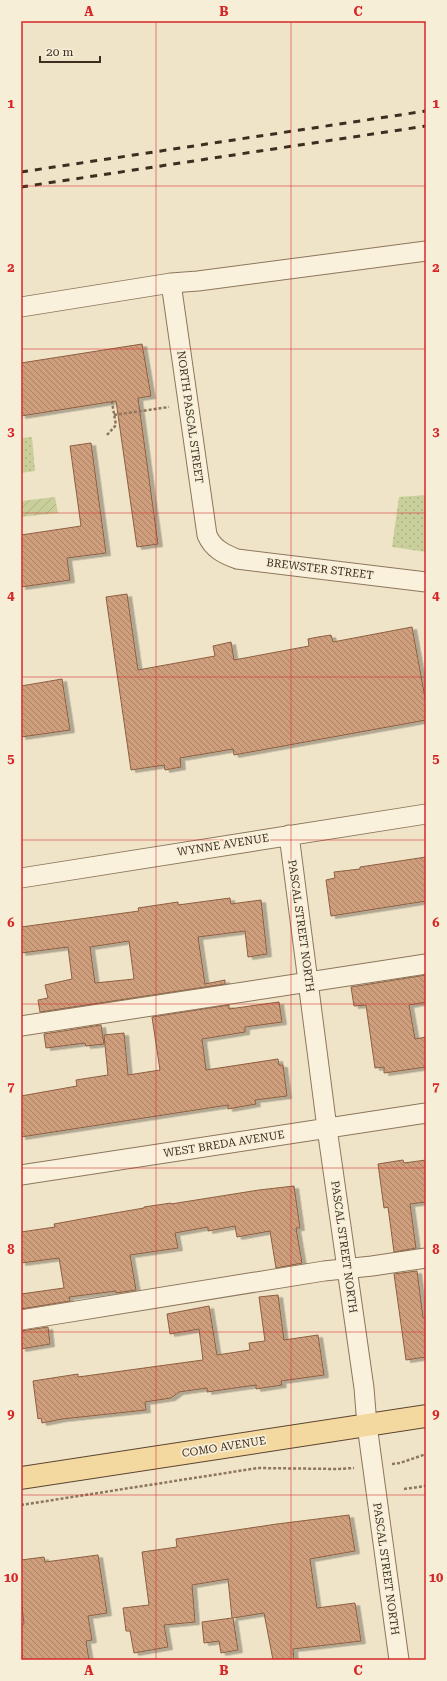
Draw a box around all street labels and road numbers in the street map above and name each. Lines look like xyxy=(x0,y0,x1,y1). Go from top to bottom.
street label: NORTH PASCAL STREET xyxy=(174,350,206,484)
street label: BREWSTER STREET xyxy=(266,556,374,582)
street label: WYNNE AVENUE xyxy=(176,831,270,859)
street label: PASCAL STREET NORTH xyxy=(285,859,317,993)
street label: WEST BREDA AVENUE xyxy=(163,1128,285,1160)
street label: PASCAL STREET NORTH xyxy=(328,1180,360,1314)
street label: COMO AVENUE xyxy=(181,1434,267,1460)
street label: PASCAL STREET NORTH xyxy=(370,1502,402,1636)

